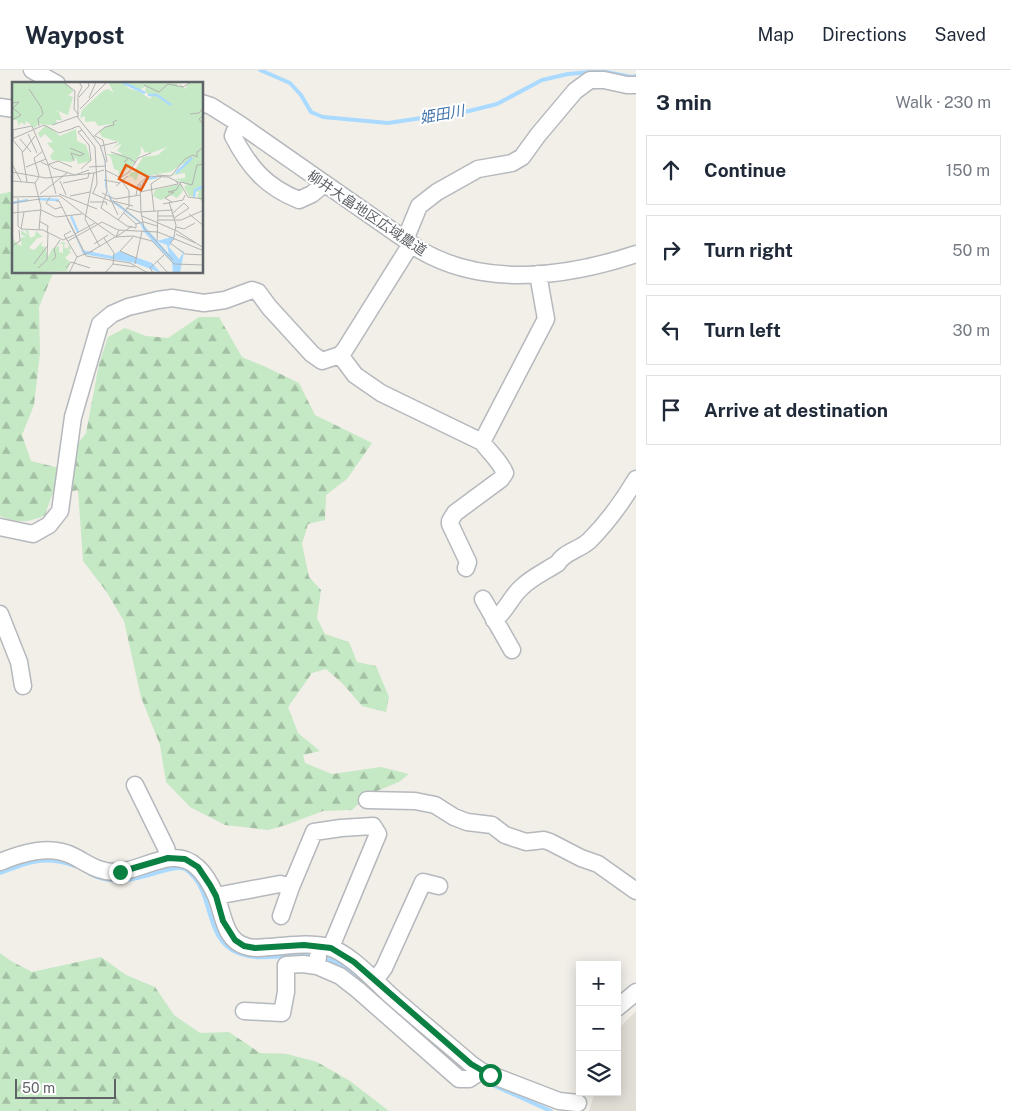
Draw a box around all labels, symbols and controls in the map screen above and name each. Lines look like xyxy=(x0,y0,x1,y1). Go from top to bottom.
text: Waypost xyxy=(25,21,125,49)
text: Map xyxy=(757,24,794,45)
text: Directions xyxy=(822,24,907,45)
text: Saved xyxy=(935,24,986,45)
inset map xyxy=(12,82,204,274)
text: 3 min xyxy=(656,90,712,115)
text: Walk · 230 m xyxy=(895,93,991,112)
water label: 姫田川 xyxy=(418,101,468,126)
icon: ahead xyxy=(657,156,685,184)
text: Continue xyxy=(704,159,786,181)
text: 150 m xyxy=(946,161,990,180)
street label: 柳井大畠地区広域農道 xyxy=(304,167,430,259)
icon: right xyxy=(657,236,685,264)
text: Turn right xyxy=(704,239,793,261)
text: 50 m xyxy=(952,241,990,260)
icon: left xyxy=(657,316,685,344)
text: Turn left xyxy=(704,319,781,341)
text: 30 m xyxy=(953,321,990,340)
icon: arrive xyxy=(657,396,685,424)
text: Arrive at destination xyxy=(704,399,888,421)
route end xyxy=(109,861,132,884)
map controls xyxy=(576,961,621,1096)
button: + xyxy=(576,961,621,1006)
button: − xyxy=(576,1006,621,1051)
button: layers xyxy=(576,1051,621,1096)
route start xyxy=(479,1064,502,1087)
scale bar xyxy=(15,1076,116,1099)
text: 50 m xyxy=(22,1080,55,1096)

